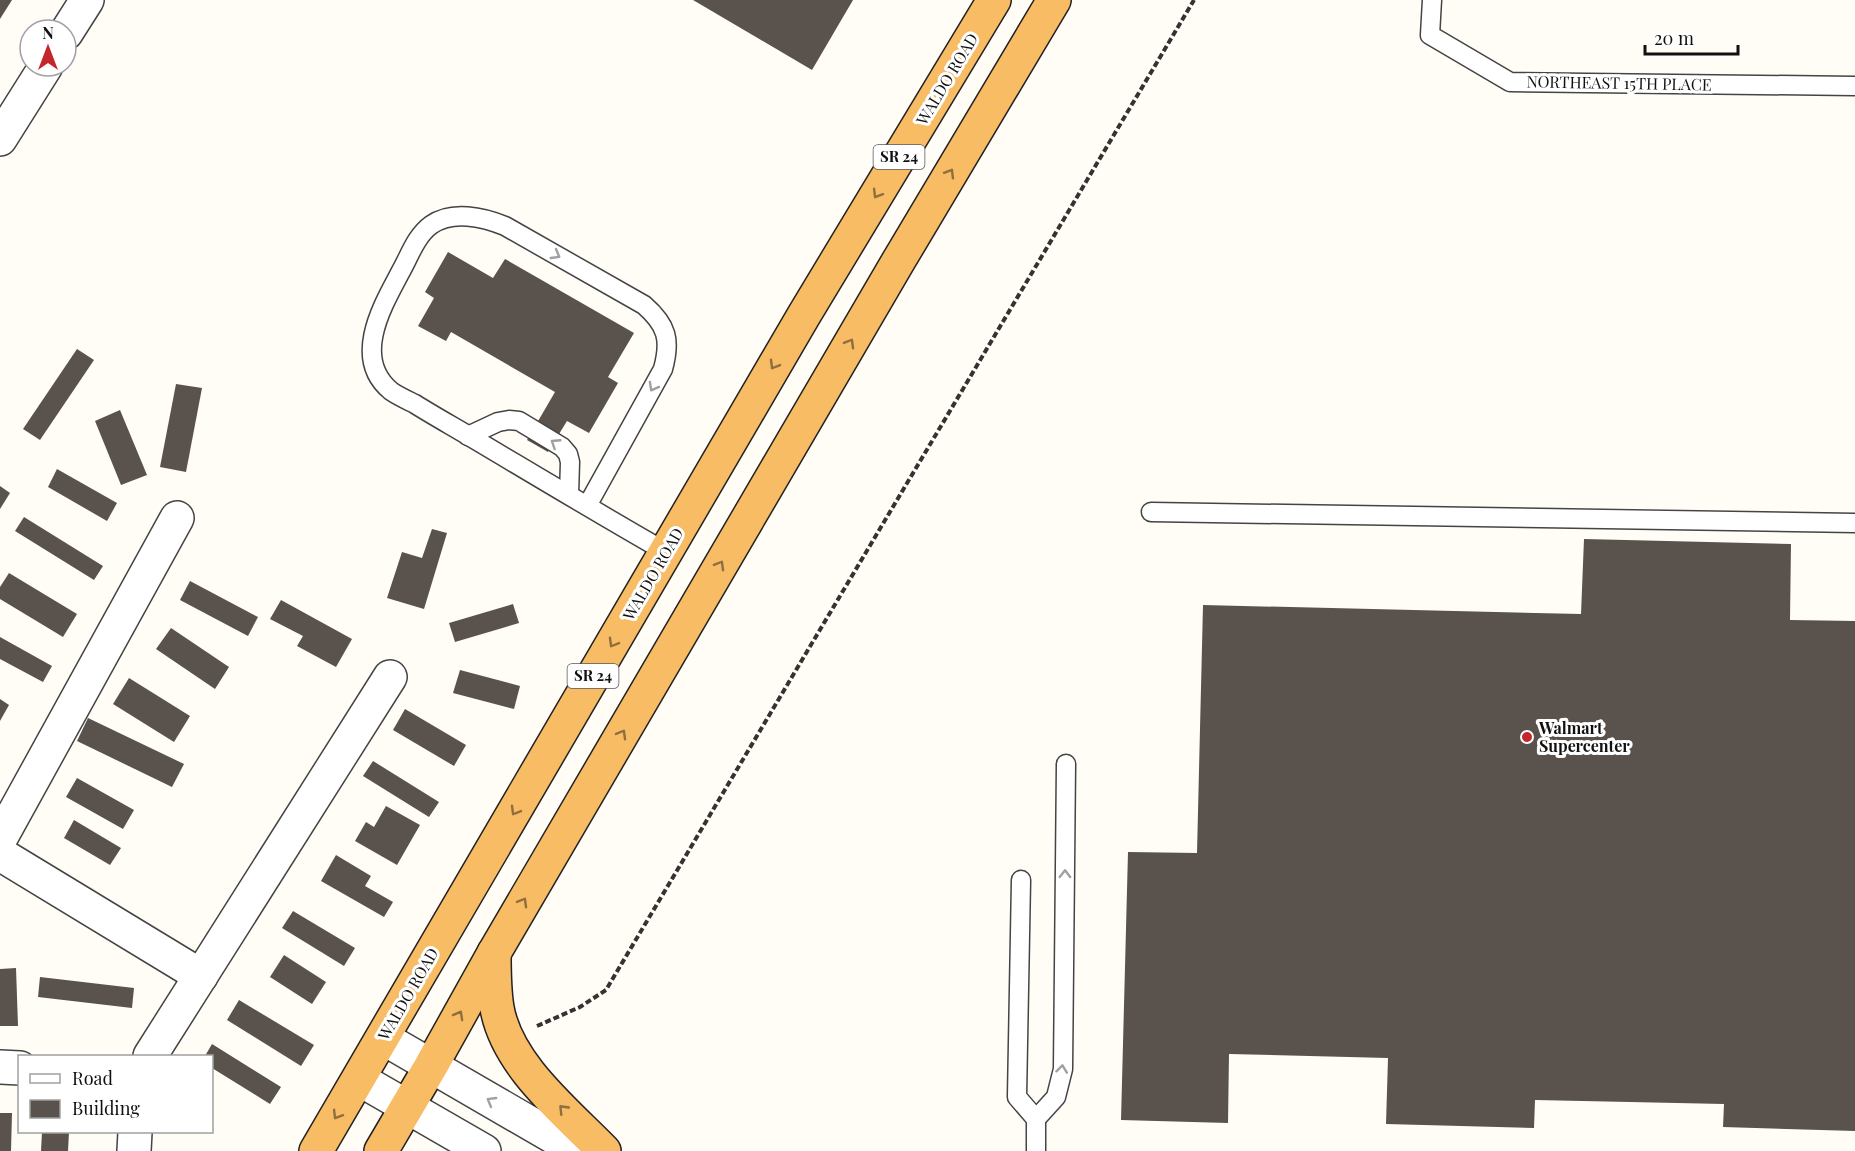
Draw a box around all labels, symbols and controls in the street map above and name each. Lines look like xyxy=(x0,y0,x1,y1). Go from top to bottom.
north arrow xyxy=(18,18,78,78)
scale bar xyxy=(1645,18,1738,56)
text: N xyxy=(42,22,54,43)
text: 20 m xyxy=(1654,26,1694,50)
street label: WALDO ROAD xyxy=(910,29,982,129)
street label: NORTHEAST 15TH PLACE xyxy=(1526,70,1712,95)
road number: SR 24 xyxy=(874,145,924,169)
one-way arrow xyxy=(943,169,955,179)
one-way arrow xyxy=(872,188,884,198)
one-way arrow xyxy=(550,248,560,259)
one-way arrow xyxy=(843,339,855,349)
one-way arrow xyxy=(770,359,782,369)
one-way arrow xyxy=(649,381,660,391)
one-way arrow xyxy=(551,439,562,450)
street label: WALDO ROAD xyxy=(617,524,688,625)
one-way arrow xyxy=(713,561,724,571)
one-way arrow xyxy=(609,637,620,647)
road number: SR 24 xyxy=(568,664,618,688)
place label: Walmart Supercenter xyxy=(1538,717,1630,756)
one-way arrow xyxy=(614,730,626,740)
marker: Walmart Supercenter xyxy=(1520,730,1534,744)
one-way arrow xyxy=(511,805,522,815)
one-way arrow xyxy=(1059,870,1071,879)
one-way arrow xyxy=(516,898,528,908)
street label: WALDO ROAD xyxy=(372,944,443,1045)
one-way arrow xyxy=(452,1011,463,1021)
legend xyxy=(18,1055,213,1133)
one-way arrow xyxy=(1055,1064,1068,1074)
text: Road xyxy=(72,1066,113,1090)
text: Building xyxy=(72,1096,140,1120)
one-way arrow xyxy=(487,1096,497,1108)
one-way arrow xyxy=(559,1106,570,1116)
one-way arrow xyxy=(333,1109,345,1119)

